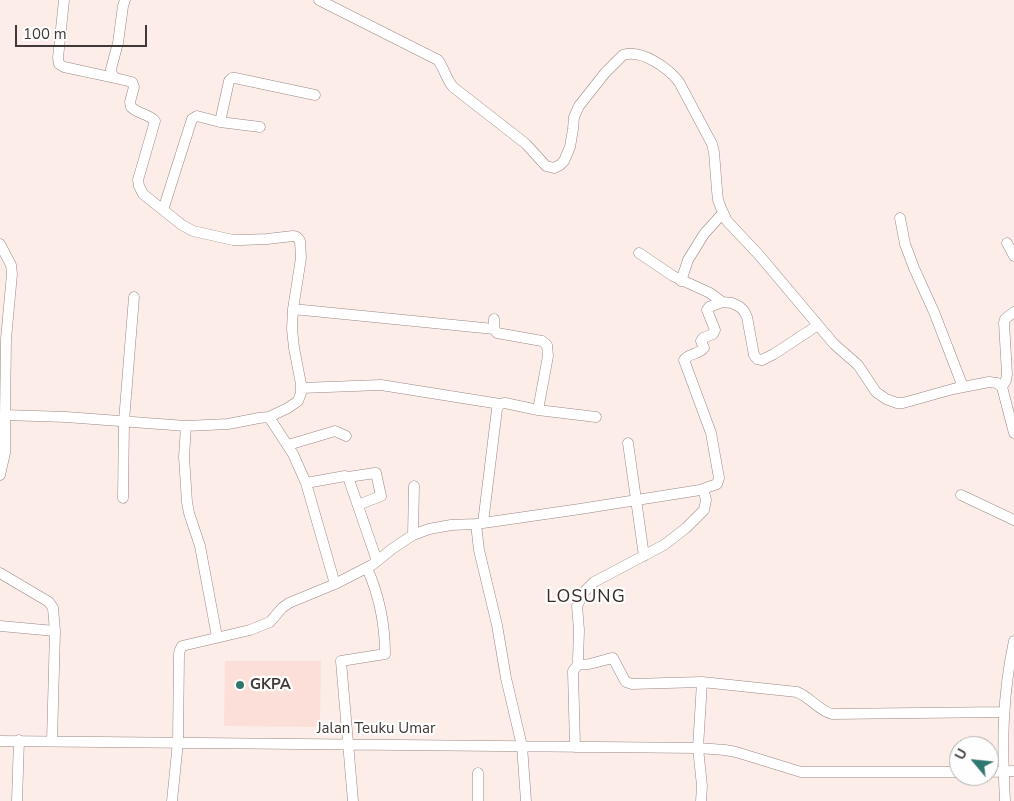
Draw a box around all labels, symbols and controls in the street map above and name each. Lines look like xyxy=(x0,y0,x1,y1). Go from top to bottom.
scale bar xyxy=(18,15,150,47)
text: 100 m xyxy=(23,24,67,44)
district label: LOSUNG xyxy=(546,587,626,609)
place label: GKPA xyxy=(250,676,291,694)
marker: GKPA xyxy=(234,679,246,691)
street label: Jalan Teuku Umar xyxy=(317,720,435,738)
north arrow xyxy=(949,736,999,786)
text: U xyxy=(950,745,972,763)

